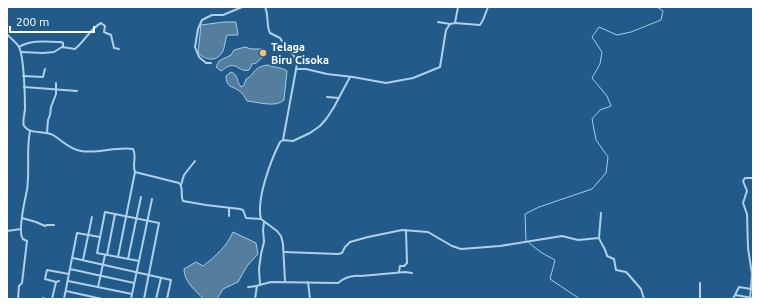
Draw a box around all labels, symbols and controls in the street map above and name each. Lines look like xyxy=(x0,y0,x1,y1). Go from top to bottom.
scale bar xyxy=(10,8,94,34)
text: 200 m xyxy=(16,15,49,28)
place label: Telaga Biru Cisoka xyxy=(271,41,329,66)
marker: Telaga Biru Cisoka xyxy=(258,48,268,58)

